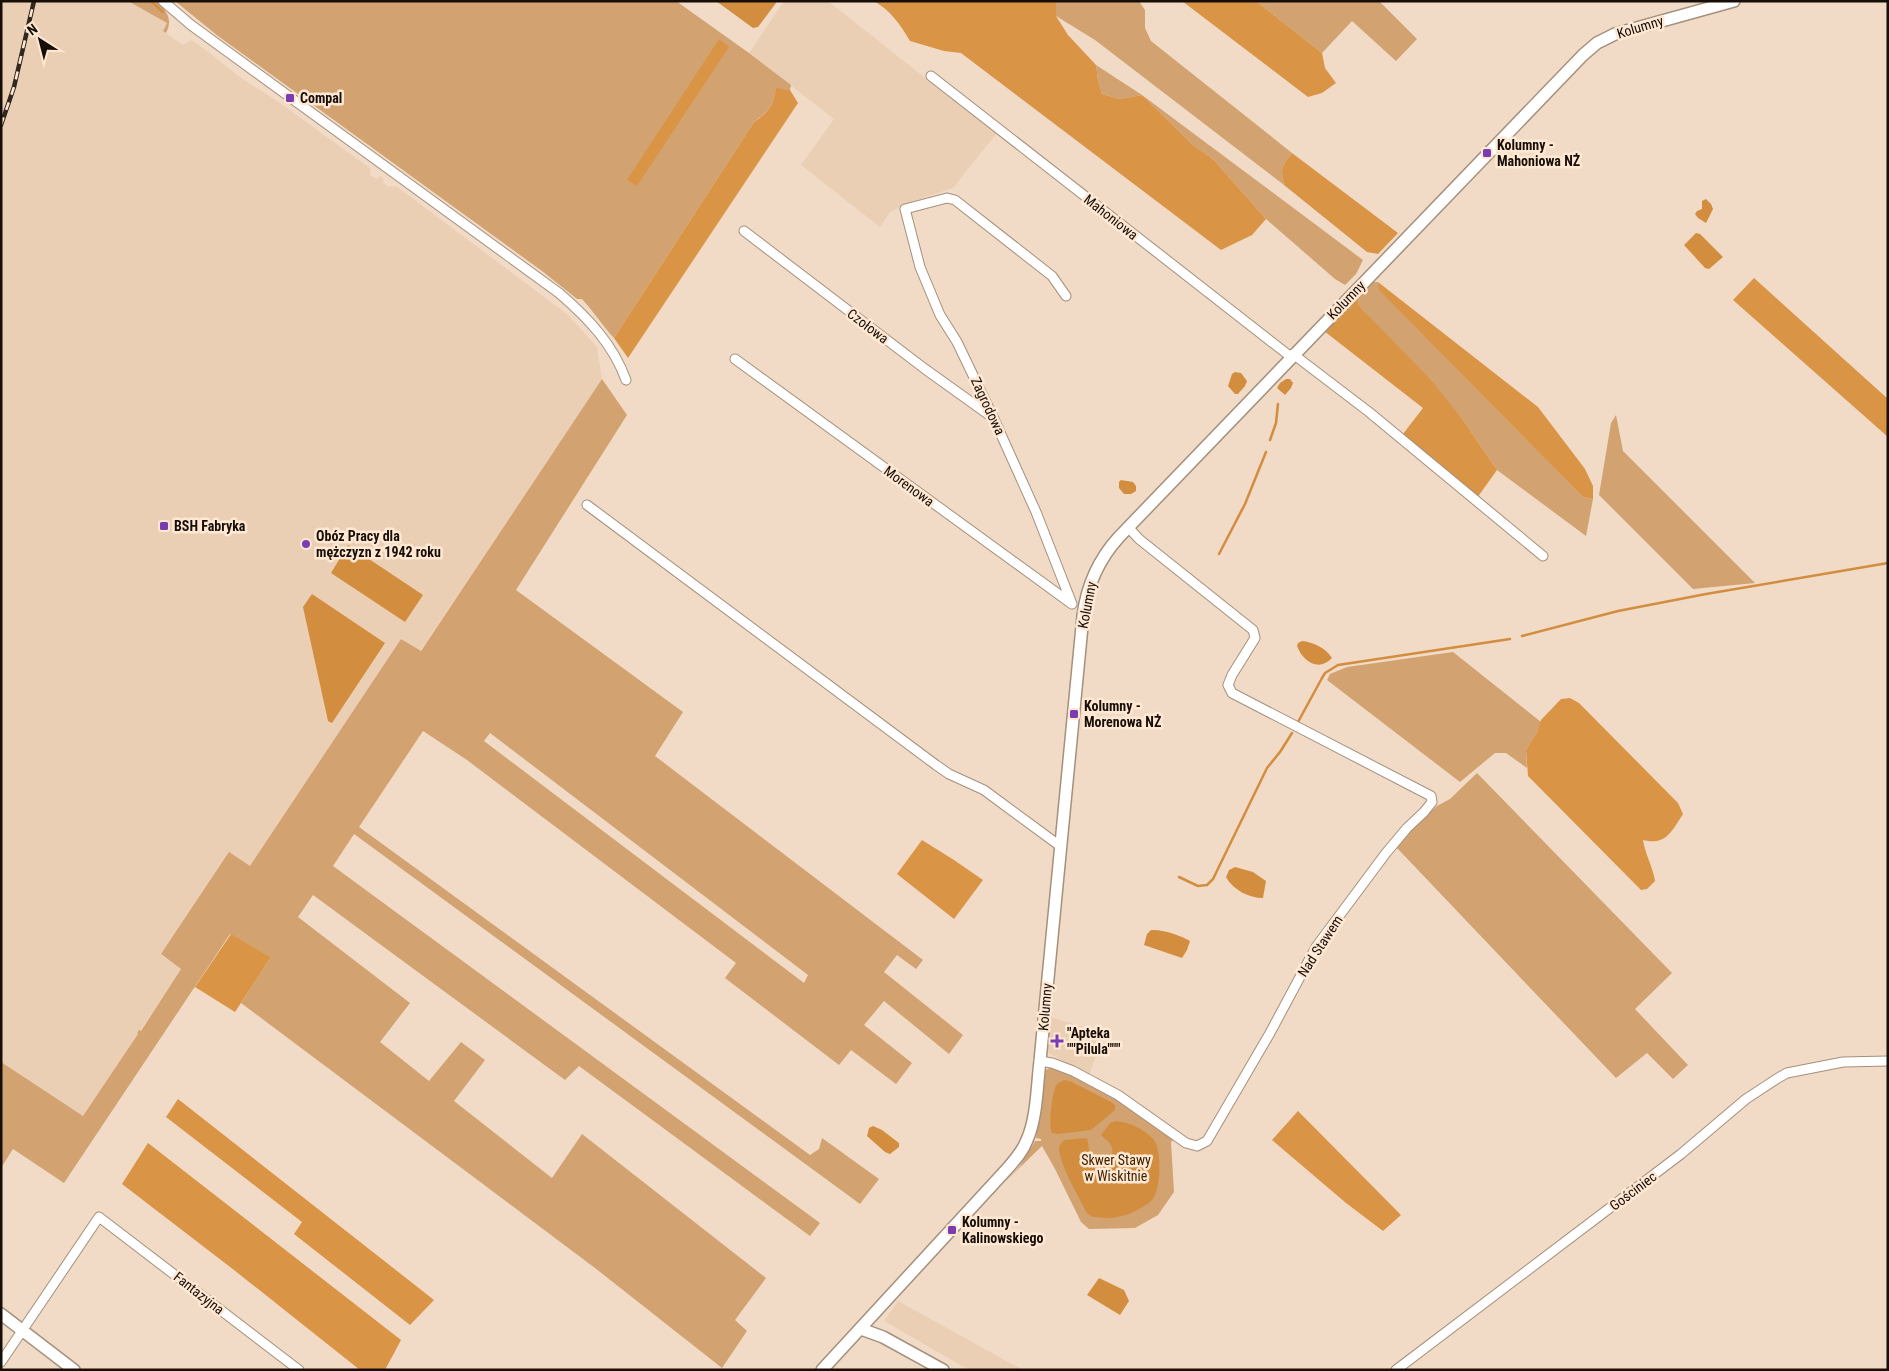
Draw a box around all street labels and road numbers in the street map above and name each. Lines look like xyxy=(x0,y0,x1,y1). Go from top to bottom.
street label: Kolumny xyxy=(1615,12,1665,42)
street label: Mahoniowa xyxy=(1081,191,1141,243)
street label: Kolumny xyxy=(1324,277,1368,323)
street label: Czołowa xyxy=(844,305,892,347)
street label: Zagrodowa xyxy=(968,375,1008,437)
street label: Morenowa xyxy=(881,463,937,509)
street label: Kolumny xyxy=(1075,580,1099,630)
street label: Nad Stawem xyxy=(1294,912,1346,980)
street label: Kolumny xyxy=(1035,982,1055,1031)
street label: Gościniec xyxy=(1606,1168,1660,1214)
street label: Fantazyjna xyxy=(171,1268,227,1318)

